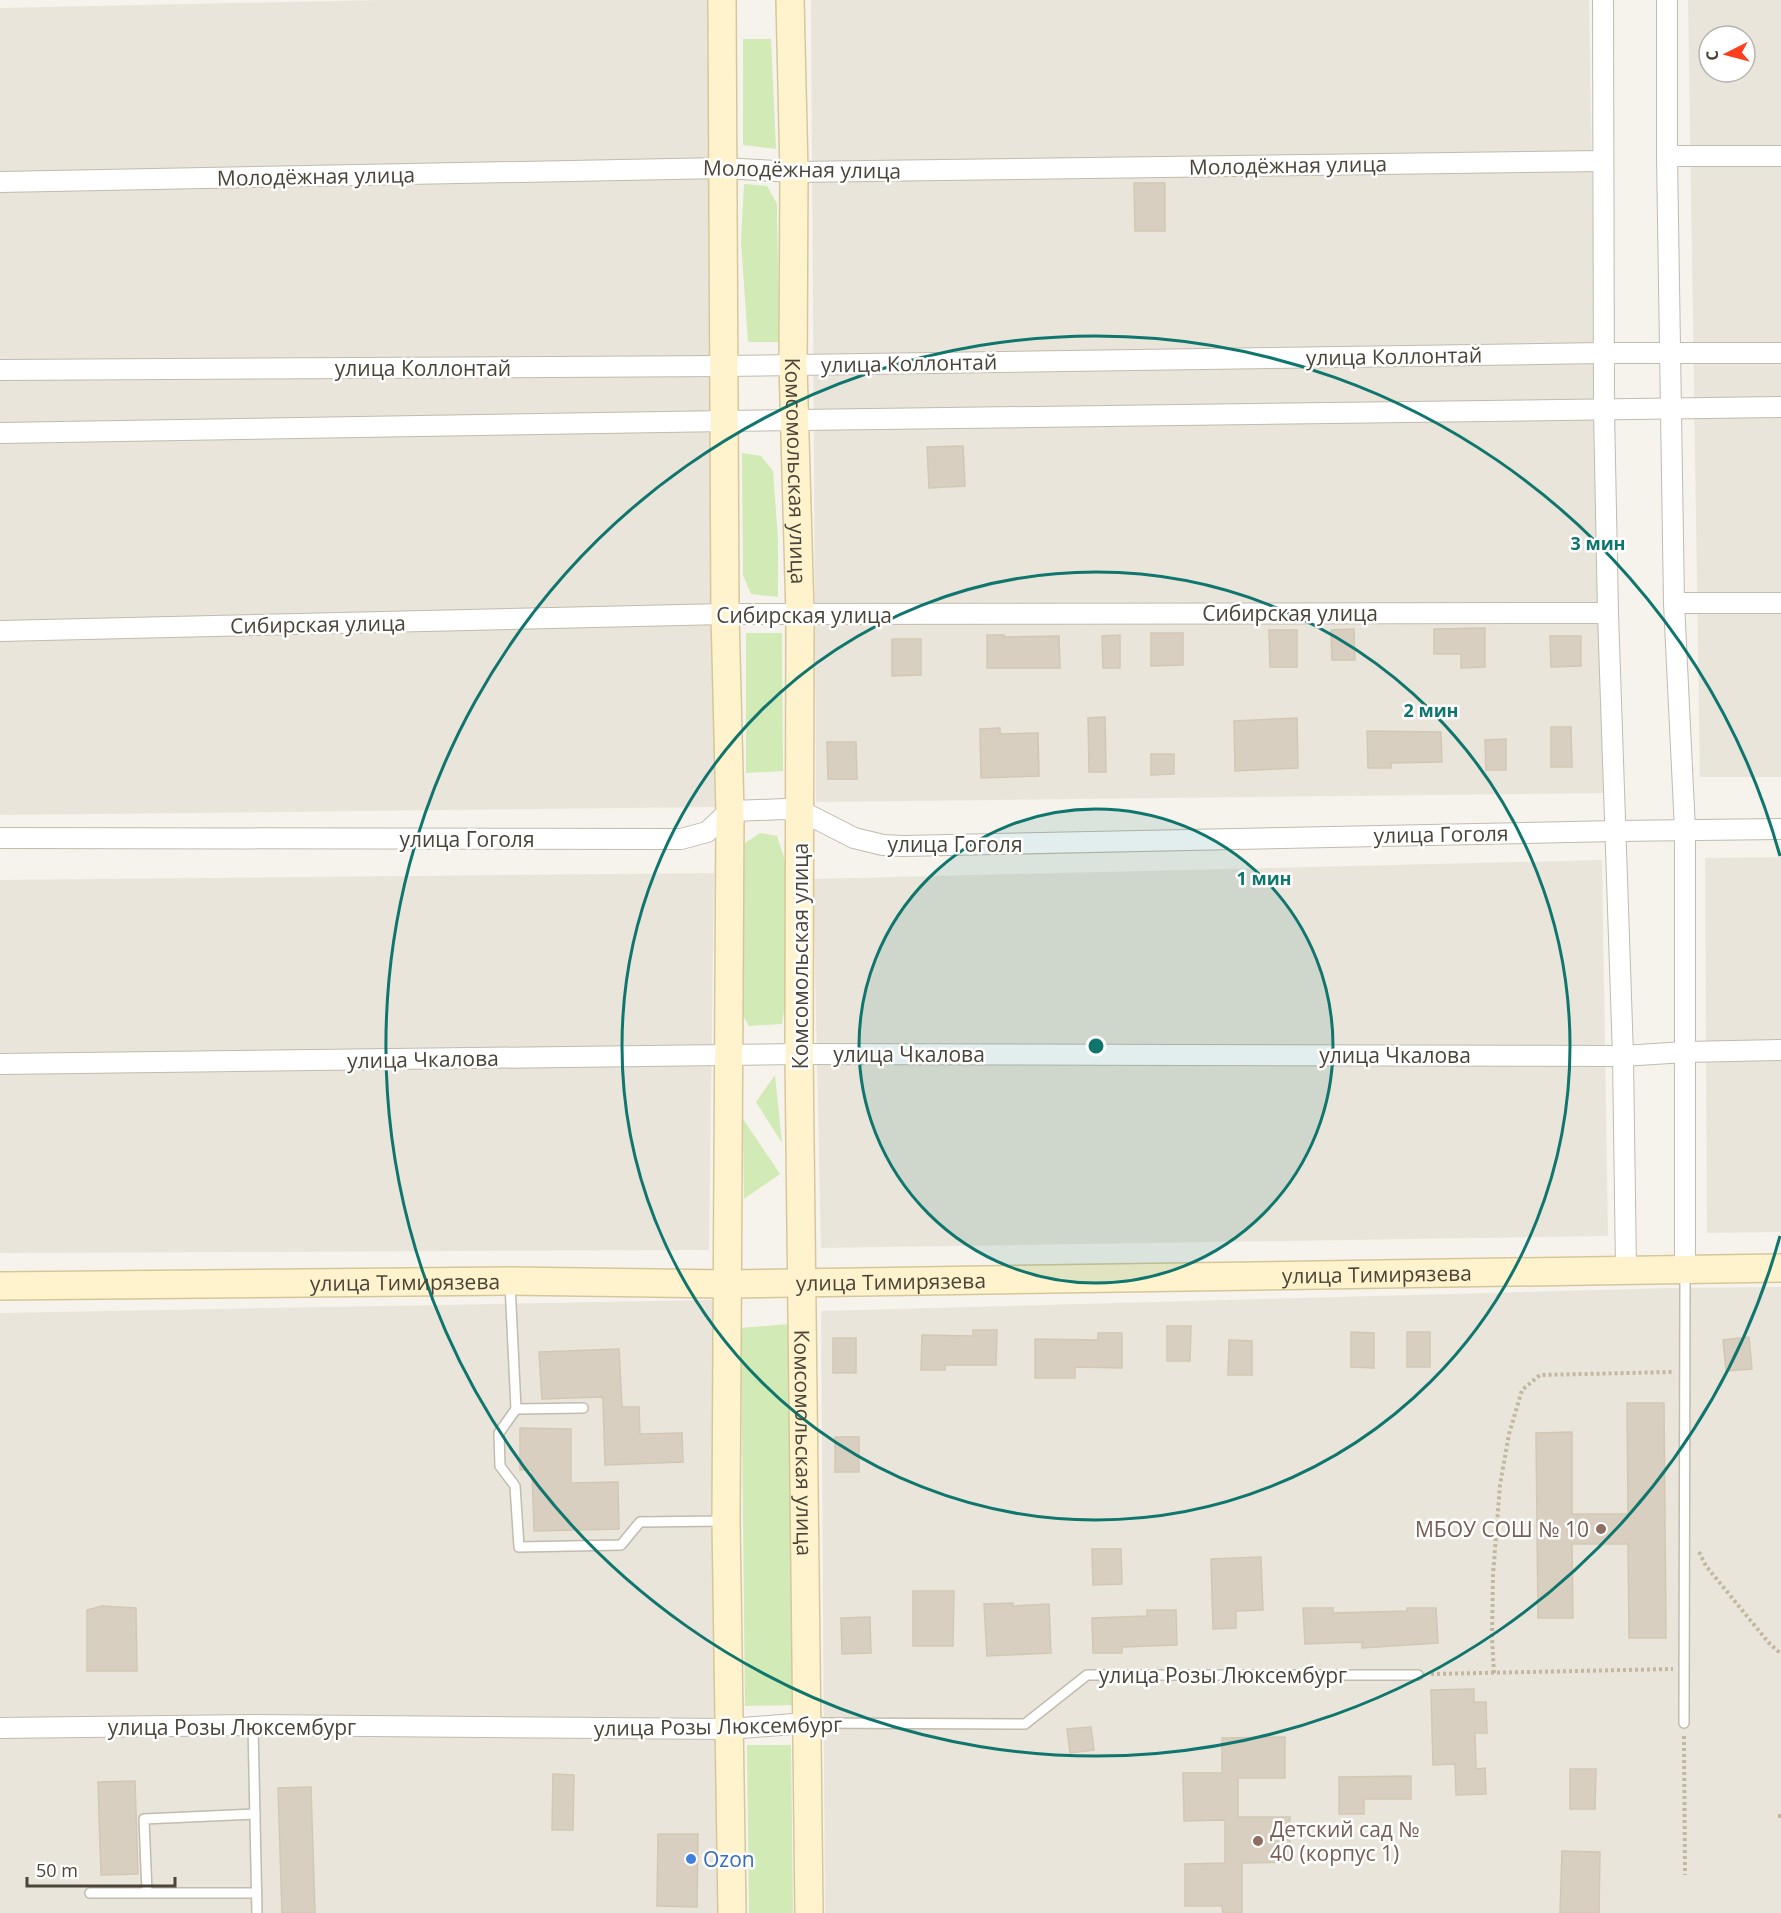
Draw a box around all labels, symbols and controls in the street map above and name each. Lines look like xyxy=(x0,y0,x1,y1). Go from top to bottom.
north arrow xyxy=(1697,24,1757,84)
text: С xyxy=(1701,49,1724,62)
street label: Молодёжная улица xyxy=(1189,149,1387,181)
street label: Молодёжная улица xyxy=(703,153,901,185)
street label: Молодёжная улица xyxy=(217,160,415,192)
street label: улица Коллонтай xyxy=(1306,340,1482,372)
street label: улица Коллонтай xyxy=(821,347,997,379)
street label: улица Коллонтай xyxy=(335,354,511,382)
street label: Комсомольская улица xyxy=(779,358,813,584)
text: 3 мин xyxy=(1570,531,1626,555)
street label: Сибирская улица xyxy=(1202,599,1378,627)
street label: Сибирская улица xyxy=(716,601,892,629)
street label: Сибирская улица xyxy=(230,608,406,640)
text: 2 мин xyxy=(1403,698,1459,722)
street label: улица Гоголя xyxy=(1373,819,1509,849)
street label: улица Гоголя xyxy=(399,825,535,853)
street label: улица Гоголя xyxy=(887,830,1023,858)
street label: Комсомольская улица xyxy=(786,843,814,1069)
text: 1 мин xyxy=(1236,866,1292,890)
centre of rings xyxy=(1086,1036,1106,1056)
street label: улица Чкалова xyxy=(833,1040,985,1068)
street label: улица Чкалова xyxy=(1319,1041,1471,1069)
street label: улица Чкалова xyxy=(347,1044,499,1074)
street label: улица Тимирязева xyxy=(1282,1259,1472,1290)
street label: улица Тимирязева xyxy=(796,1266,986,1297)
street label: улица Тимирязева xyxy=(310,1267,500,1297)
street label: Комсомольская улица xyxy=(788,1329,819,1556)
place label: МБОУ СОШ № 10 xyxy=(1415,1515,1589,1543)
marker: МБОУ СОШ № 10 xyxy=(1594,1522,1608,1536)
street label: улица Розы Люксембург xyxy=(1099,1661,1347,1689)
street label: улица Розы Люксембург xyxy=(594,1710,842,1742)
street label: улица Розы Люксембург xyxy=(108,1713,356,1741)
place label: Детский сад № 40 (корпус 1) xyxy=(1270,1815,1420,1867)
marker: Детский сад № 40 (корпус 1) xyxy=(1251,1834,1265,1848)
place label: Ozon xyxy=(703,1845,755,1873)
scale bar xyxy=(27,1850,176,1888)
marker: Ozon xyxy=(684,1852,698,1866)
text: 50 m xyxy=(36,1858,78,1882)

